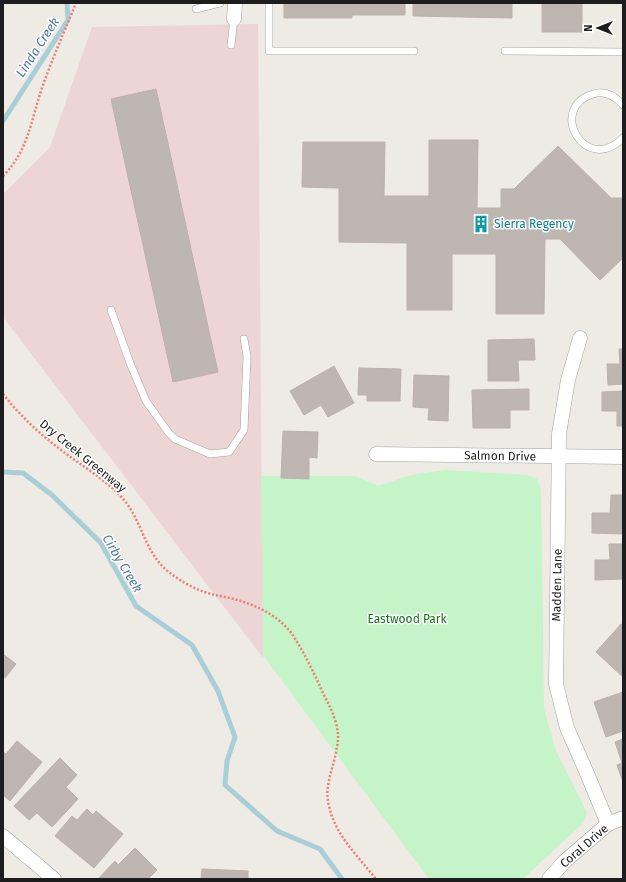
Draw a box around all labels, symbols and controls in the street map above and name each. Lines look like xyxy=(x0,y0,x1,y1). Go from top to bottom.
north arrow xyxy=(578,8,618,48)
water label: Linda Creek xyxy=(13,15,62,80)
text: N xyxy=(582,24,595,32)
building icon: Sierra Regency xyxy=(471,214,491,234)
place label: Sierra Regency xyxy=(494,217,574,231)
street label: Dry Creek Greenway xyxy=(37,417,129,495)
street label: Salmon Drive xyxy=(464,448,536,464)
water label: Cirby Creek xyxy=(99,532,146,595)
street label: Madden Lane xyxy=(549,548,565,622)
park label: Eastwood Park xyxy=(367,612,447,626)
street label: Coral Drive xyxy=(557,821,611,871)

